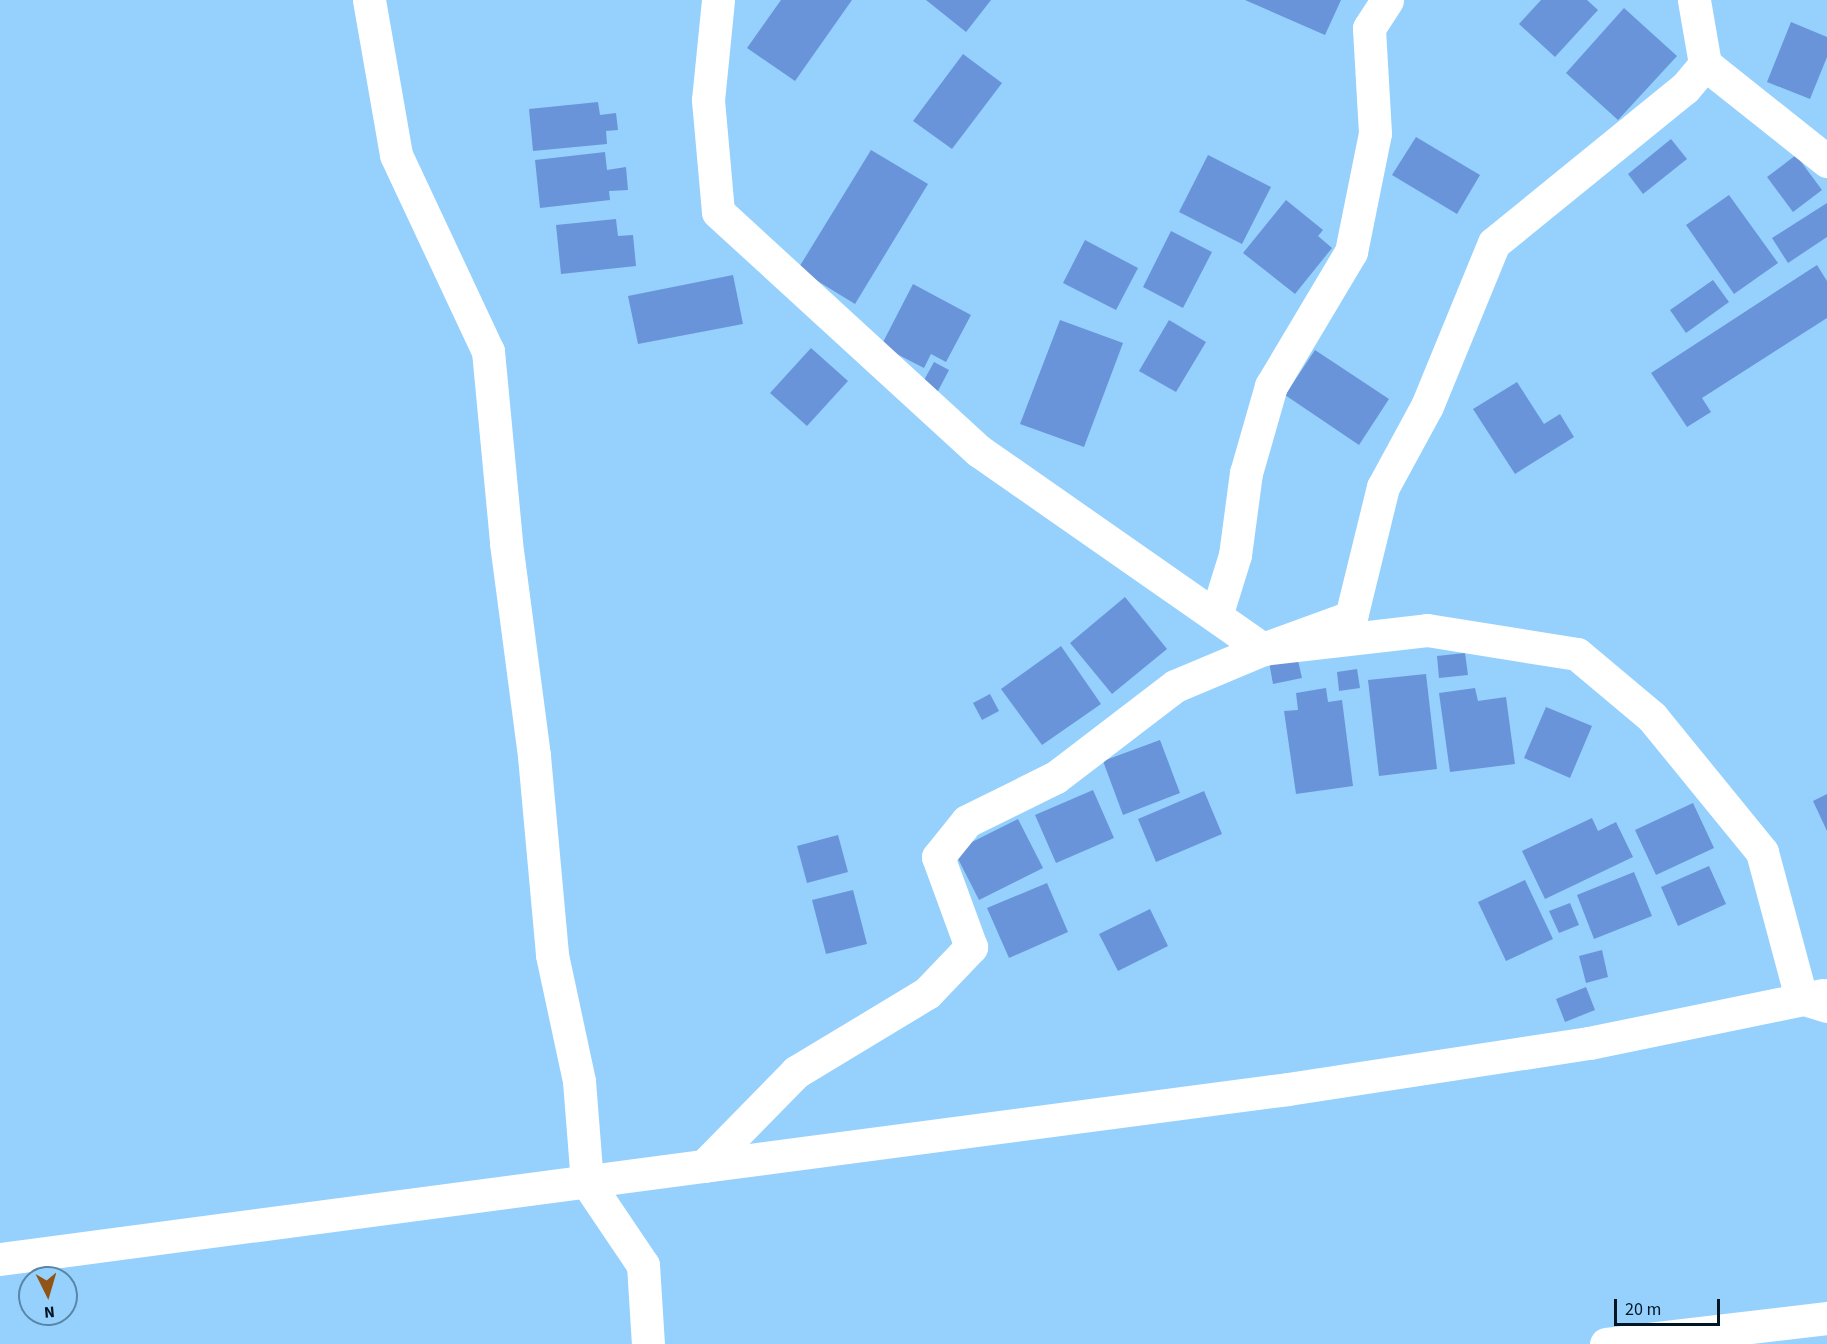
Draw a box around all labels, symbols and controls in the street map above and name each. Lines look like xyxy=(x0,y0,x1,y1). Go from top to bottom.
north arrow xyxy=(18,1266,78,1326)
scale bar xyxy=(1617,1287,1724,1325)
text: 20 m xyxy=(1625,1297,1661,1322)
text: N xyxy=(43,1301,56,1323)

